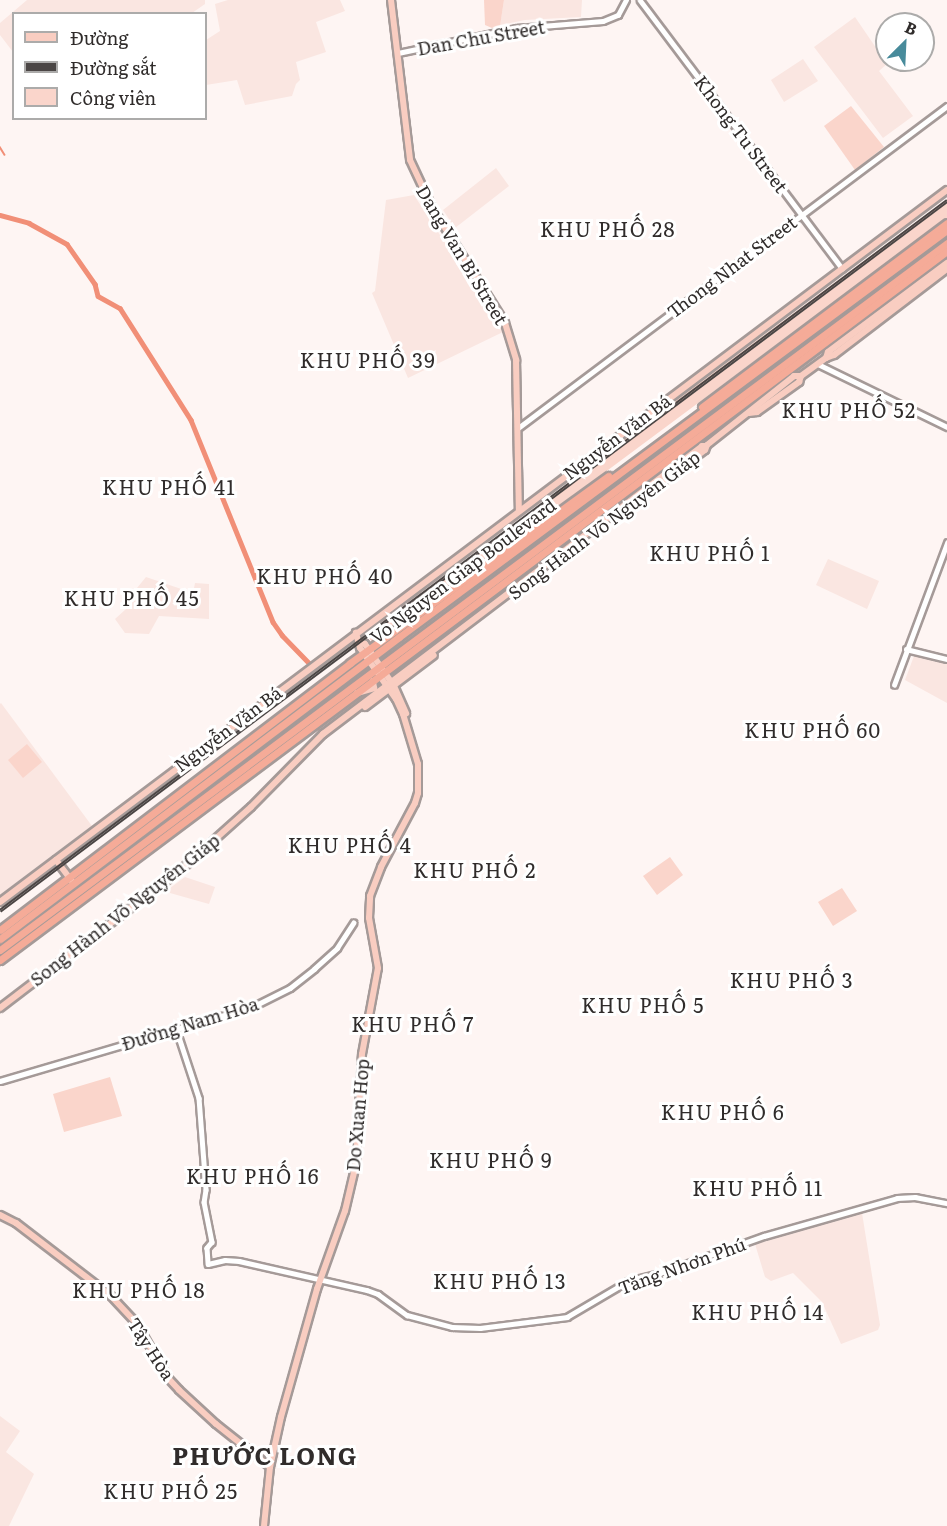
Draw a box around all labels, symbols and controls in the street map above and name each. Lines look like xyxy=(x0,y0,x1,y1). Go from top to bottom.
legend xyxy=(12,12,207,120)
north arrow xyxy=(875,12,935,72)
text: B xyxy=(902,14,921,41)
street label: Dan Chu Street xyxy=(416,16,546,60)
text: Đường xyxy=(70,24,128,51)
text: Đường sắt xyxy=(70,54,157,81)
street label: Khong Tu Street xyxy=(690,71,792,197)
text: Công viên xyxy=(70,84,156,111)
street label: Dang Van Bi Street xyxy=(412,181,512,329)
street label: Thong Nhat Street xyxy=(663,211,801,323)
district label: KHU PHỐ 28 xyxy=(540,216,676,240)
district label: KHU PHỐ 39 xyxy=(300,347,436,371)
street label: Nguyễn Văn Bá xyxy=(559,390,675,484)
district label: KHU PHỐ 52 xyxy=(781,397,917,421)
street label: Song Hành Võ Nguyên Giáp xyxy=(504,446,704,604)
district label: KHU PHỐ 41 xyxy=(102,474,236,498)
street label: Vo Nguyen Giap Boulevard xyxy=(366,494,560,648)
district label: KHU PHỐ 1 xyxy=(649,540,771,564)
district label: KHU PHỐ 40 xyxy=(256,563,394,587)
district label: KHU PHỐ 45 xyxy=(64,585,200,609)
street label: Nguyễn Văn Bá xyxy=(170,682,286,776)
district label: KHU PHỐ 60 xyxy=(744,717,882,741)
street label: Song Hành Võ Nguyên Giáp xyxy=(26,829,224,991)
district label: KHU PHỐ 4 xyxy=(288,832,412,856)
district label: KHU PHỐ 2 xyxy=(413,857,537,881)
district label: KHU PHỐ 3 xyxy=(730,967,854,991)
district label: KHU PHỐ 5 xyxy=(581,992,705,1016)
street label: Đường Nam Hòa xyxy=(119,993,261,1055)
district label: KHU PHỐ 7 xyxy=(351,1011,475,1035)
street label: Do Xuan Hop xyxy=(342,1058,374,1172)
district label: KHU PHỐ 6 xyxy=(661,1099,785,1123)
district label: KHU PHỐ 9 xyxy=(429,1147,553,1171)
district label: KHU PHỐ 16 xyxy=(186,1163,320,1187)
district label: KHU PHỐ 11 xyxy=(692,1175,824,1199)
street label: Tăng Nhơn Phú xyxy=(615,1233,749,1299)
district label: KHU PHỐ 13 xyxy=(433,1268,567,1292)
district label: KHU PHỐ 18 xyxy=(72,1277,206,1301)
district label: KHU PHỐ 14 xyxy=(691,1299,825,1323)
street label: Tây Hòa xyxy=(123,1314,179,1384)
district label: PHƯỚC LONG xyxy=(172,1441,358,1469)
district label: KHU PHỐ 25 xyxy=(103,1478,239,1502)

